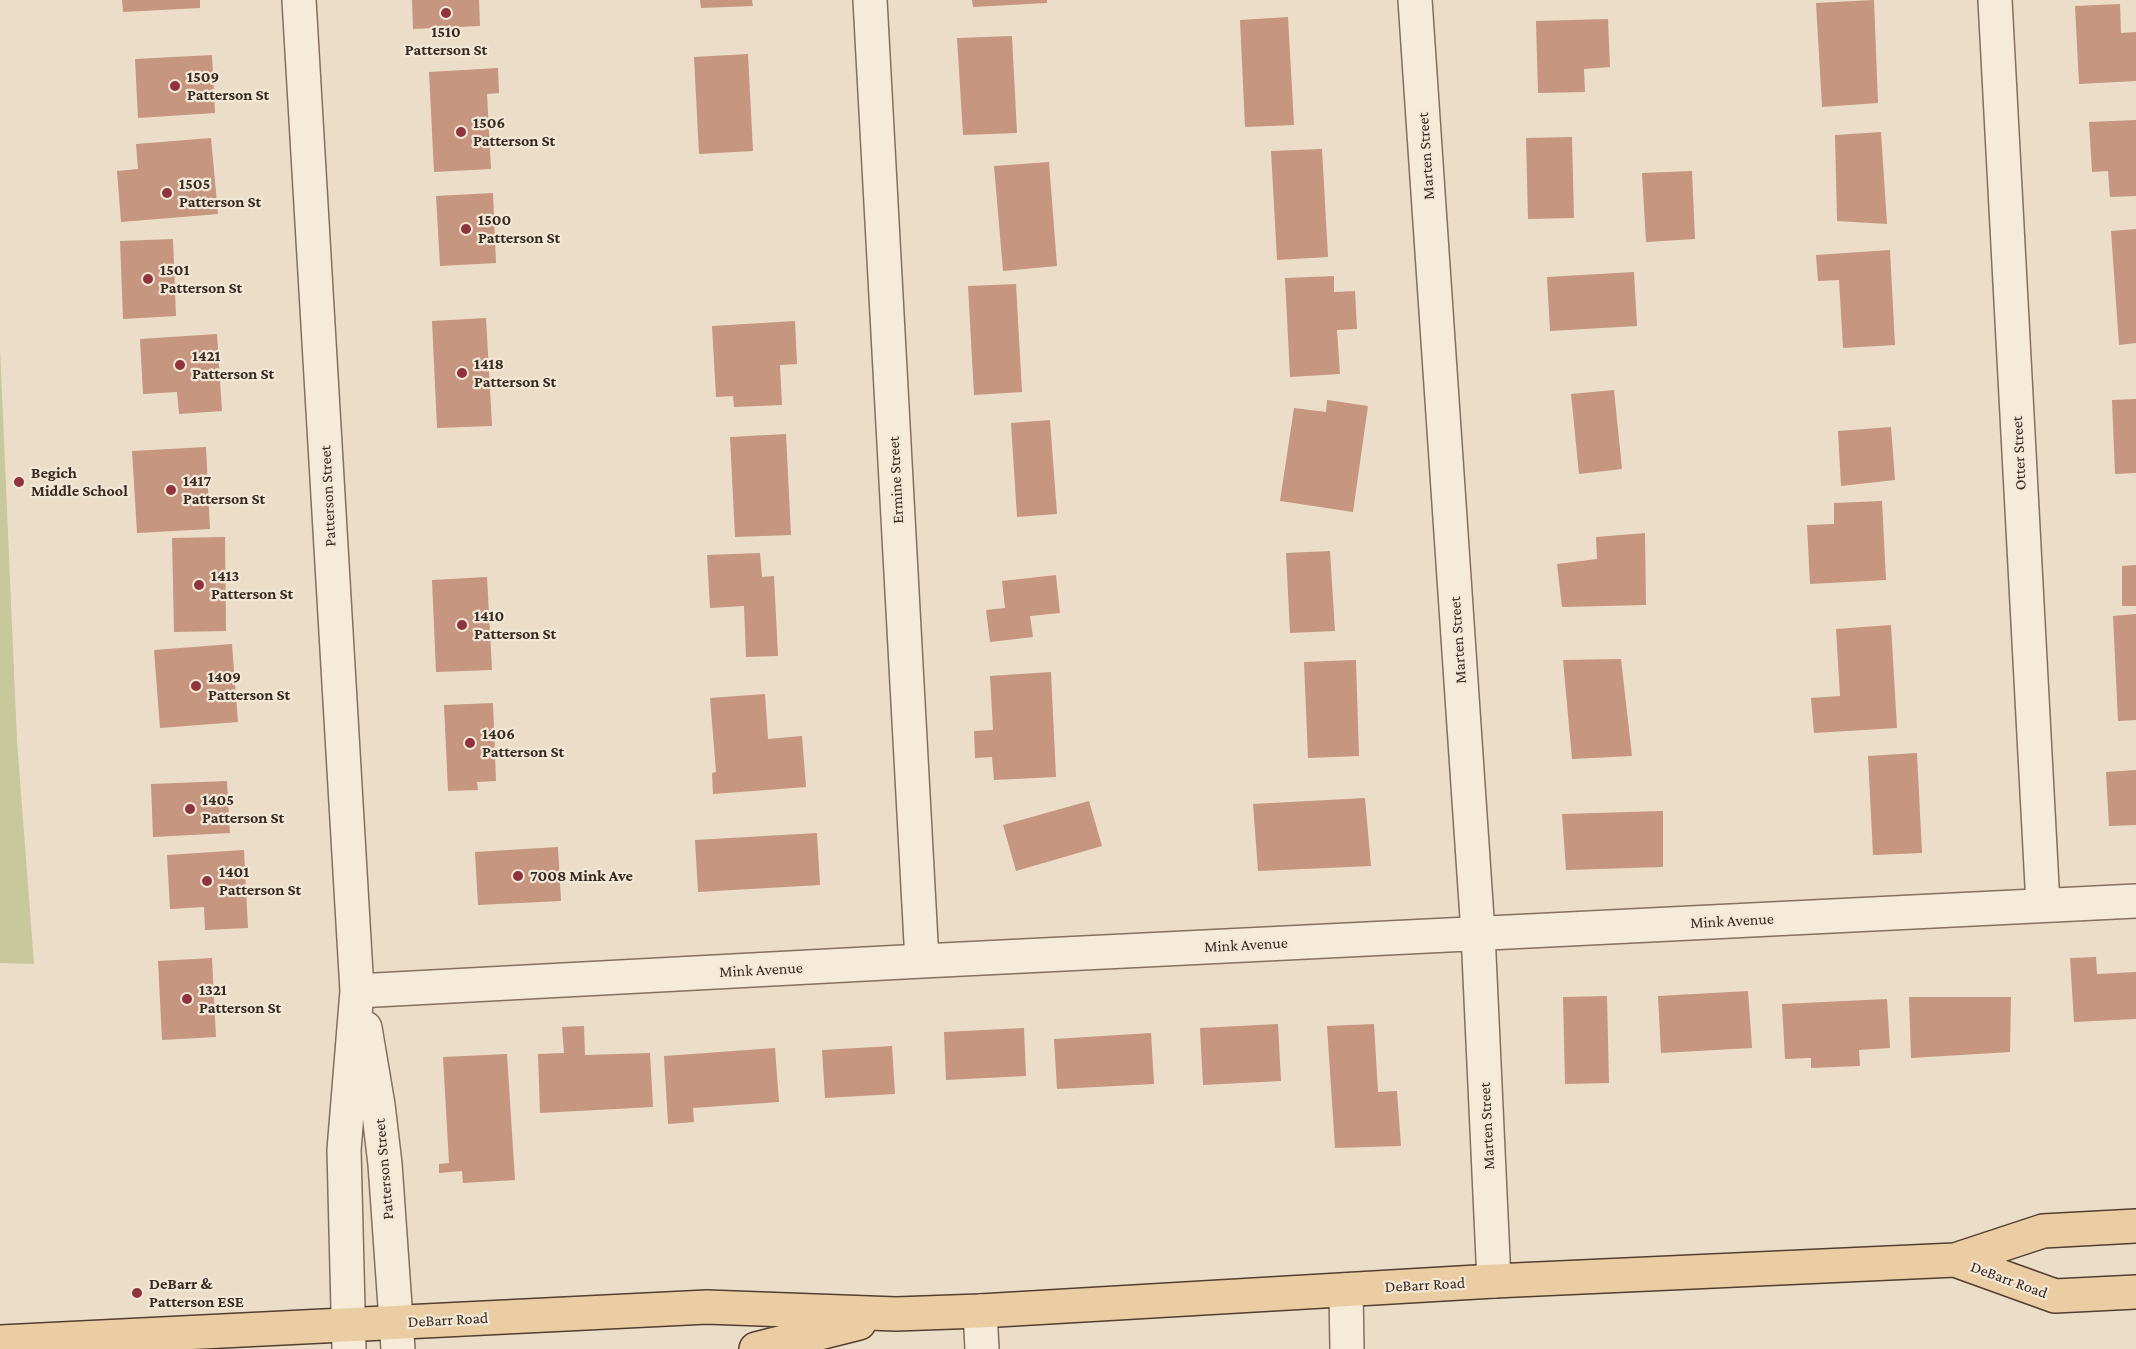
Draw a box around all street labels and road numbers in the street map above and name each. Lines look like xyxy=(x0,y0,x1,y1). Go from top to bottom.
street label: Marten Street xyxy=(1413,112,1439,200)
street label: Otter Street xyxy=(2007,415,2031,491)
street label: Ermine Street xyxy=(884,436,908,524)
street label: Patterson Street xyxy=(316,445,340,547)
street label: Marten Street xyxy=(1445,596,1471,684)
street label: Mink Avenue xyxy=(1690,909,1774,933)
street label: Mink Avenue xyxy=(1204,933,1288,957)
street label: Mink Avenue xyxy=(719,958,803,982)
street label: Marten Street xyxy=(1475,1082,1499,1170)
street label: Patterson Street xyxy=(370,1118,398,1220)
street label: DeBarr Road xyxy=(1968,1257,2050,1303)
street label: DeBarr Road xyxy=(1384,1273,1466,1297)
street label: DeBarr Road xyxy=(407,1308,489,1332)

